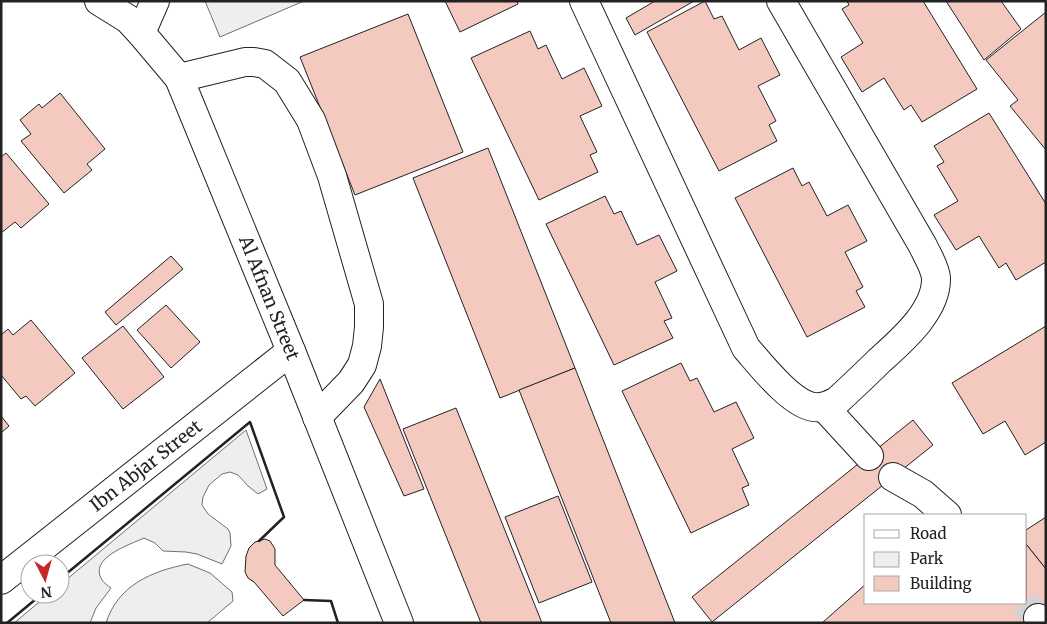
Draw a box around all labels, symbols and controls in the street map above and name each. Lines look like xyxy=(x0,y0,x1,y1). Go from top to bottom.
street label: Al Afnan Street xyxy=(234,231,305,363)
street label: Ibn Abjar Street xyxy=(85,415,206,516)
legend xyxy=(864,514,1027,604)
text: Road xyxy=(910,524,946,543)
text: Park xyxy=(910,549,944,568)
north arrow xyxy=(20,554,70,604)
text: Building xyxy=(910,574,972,593)
text: N xyxy=(40,582,53,601)

